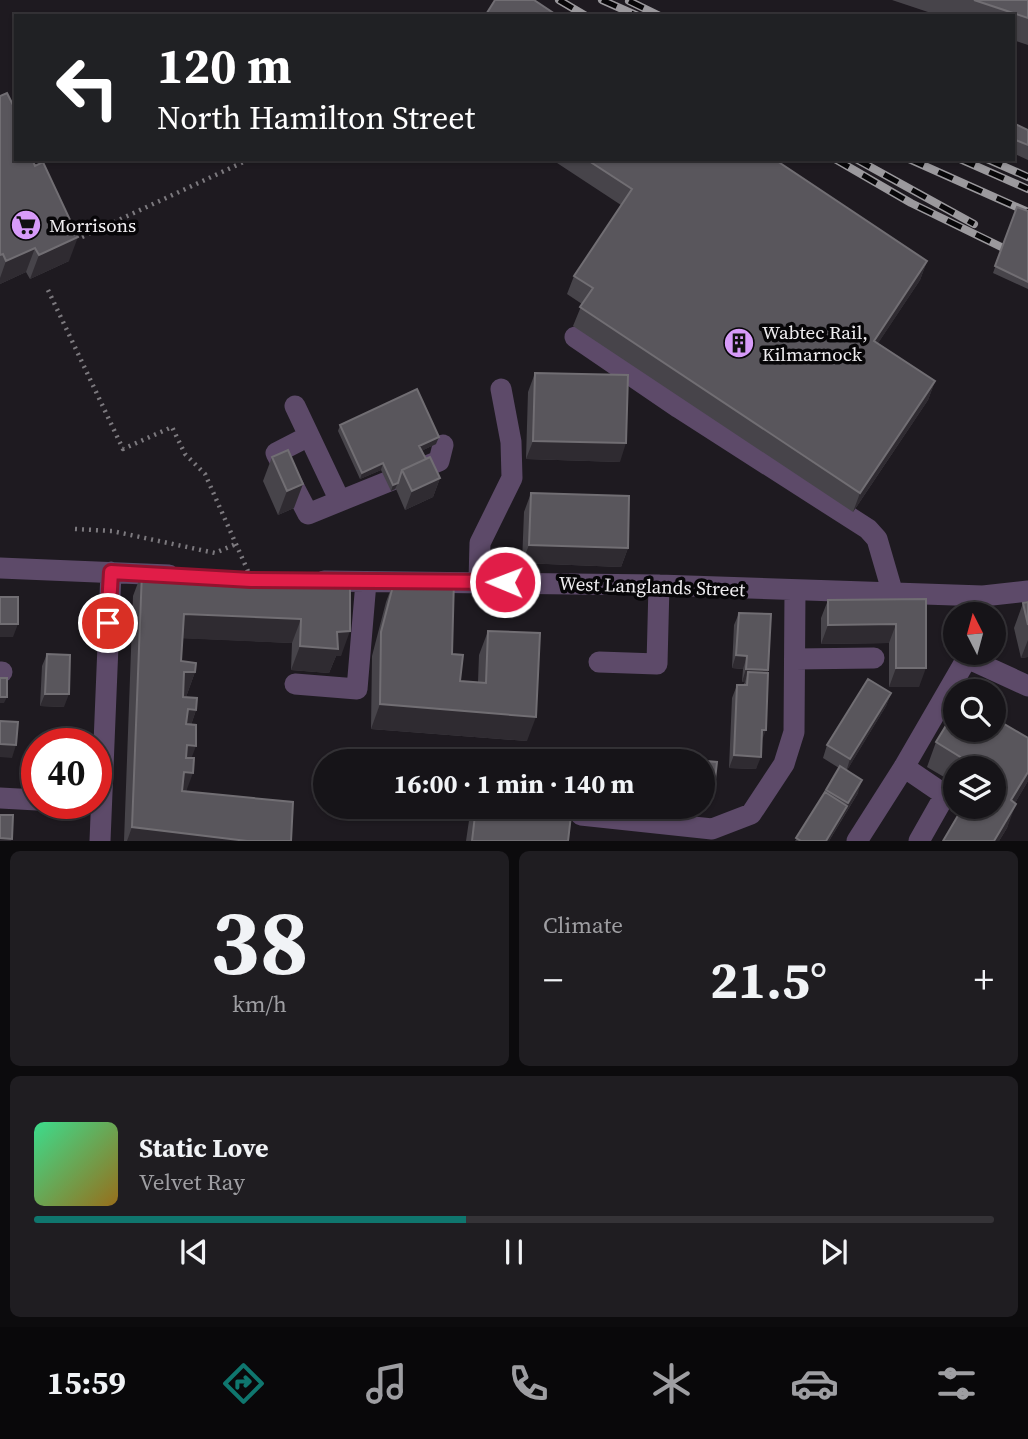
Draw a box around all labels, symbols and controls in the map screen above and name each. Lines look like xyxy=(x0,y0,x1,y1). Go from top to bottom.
text: 120 m xyxy=(157,32,292,99)
icon: left xyxy=(42,42,133,133)
text: North Hamilton Street xyxy=(157,96,475,140)
supermarket icon: Morrisons xyxy=(9,208,43,242)
place label: Morrisons xyxy=(49,212,136,238)
place label: Wabtec Rail, Kilmarnock xyxy=(762,319,868,367)
building icon: Wabtec Rail, Kilmarnock xyxy=(722,326,756,360)
position arrow xyxy=(468,545,542,619)
street label: West Langlands Street xyxy=(558,570,747,602)
pin xyxy=(78,593,138,653)
north arrow xyxy=(943,602,1006,665)
map controls xyxy=(943,602,1006,819)
icon: arrive xyxy=(89,604,127,642)
button: search xyxy=(943,679,1006,742)
speed limit sign: 40 xyxy=(21,728,112,819)
button: layers xyxy=(943,756,1006,819)
text: 16:00 · 1 min · 140 m xyxy=(394,766,634,802)
text: 38 xyxy=(210,880,309,1004)
text: Climate xyxy=(543,909,623,941)
text: 21.5° xyxy=(710,944,827,1015)
text: − xyxy=(543,954,563,1006)
text: + xyxy=(974,954,994,1006)
text: km/h xyxy=(232,988,287,1020)
text: Static Love xyxy=(139,1130,268,1166)
text: Velvet Ray xyxy=(139,1166,245,1198)
icon: previous xyxy=(175,1233,213,1271)
icon: pause xyxy=(495,1233,533,1271)
icon: next xyxy=(815,1233,853,1271)
icon: directions xyxy=(219,1359,268,1408)
icon: music xyxy=(362,1359,411,1408)
icon: phone xyxy=(504,1359,553,1408)
icon: climate xyxy=(647,1359,696,1408)
icon: car xyxy=(790,1359,839,1408)
icon: filters xyxy=(932,1359,981,1408)
text: 15:59 xyxy=(47,1361,126,1405)

